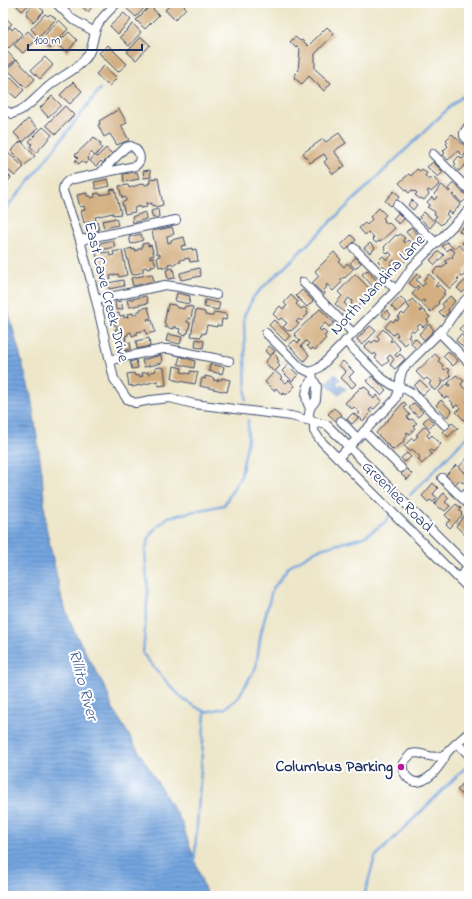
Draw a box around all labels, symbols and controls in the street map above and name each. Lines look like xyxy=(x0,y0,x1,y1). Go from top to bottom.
scale bar xyxy=(28,26,142,52)
text: 100 m xyxy=(34,32,61,50)
street label: East Cave Creek Drive xyxy=(77,219,135,365)
street label: North Nandina Lane xyxy=(325,229,432,341)
street label: Greenlee Road xyxy=(356,456,438,538)
water label: Rillito River xyxy=(62,647,105,726)
place label: Columbus Parking xyxy=(276,755,393,780)
marker: Columbus Parking xyxy=(396,762,406,772)

